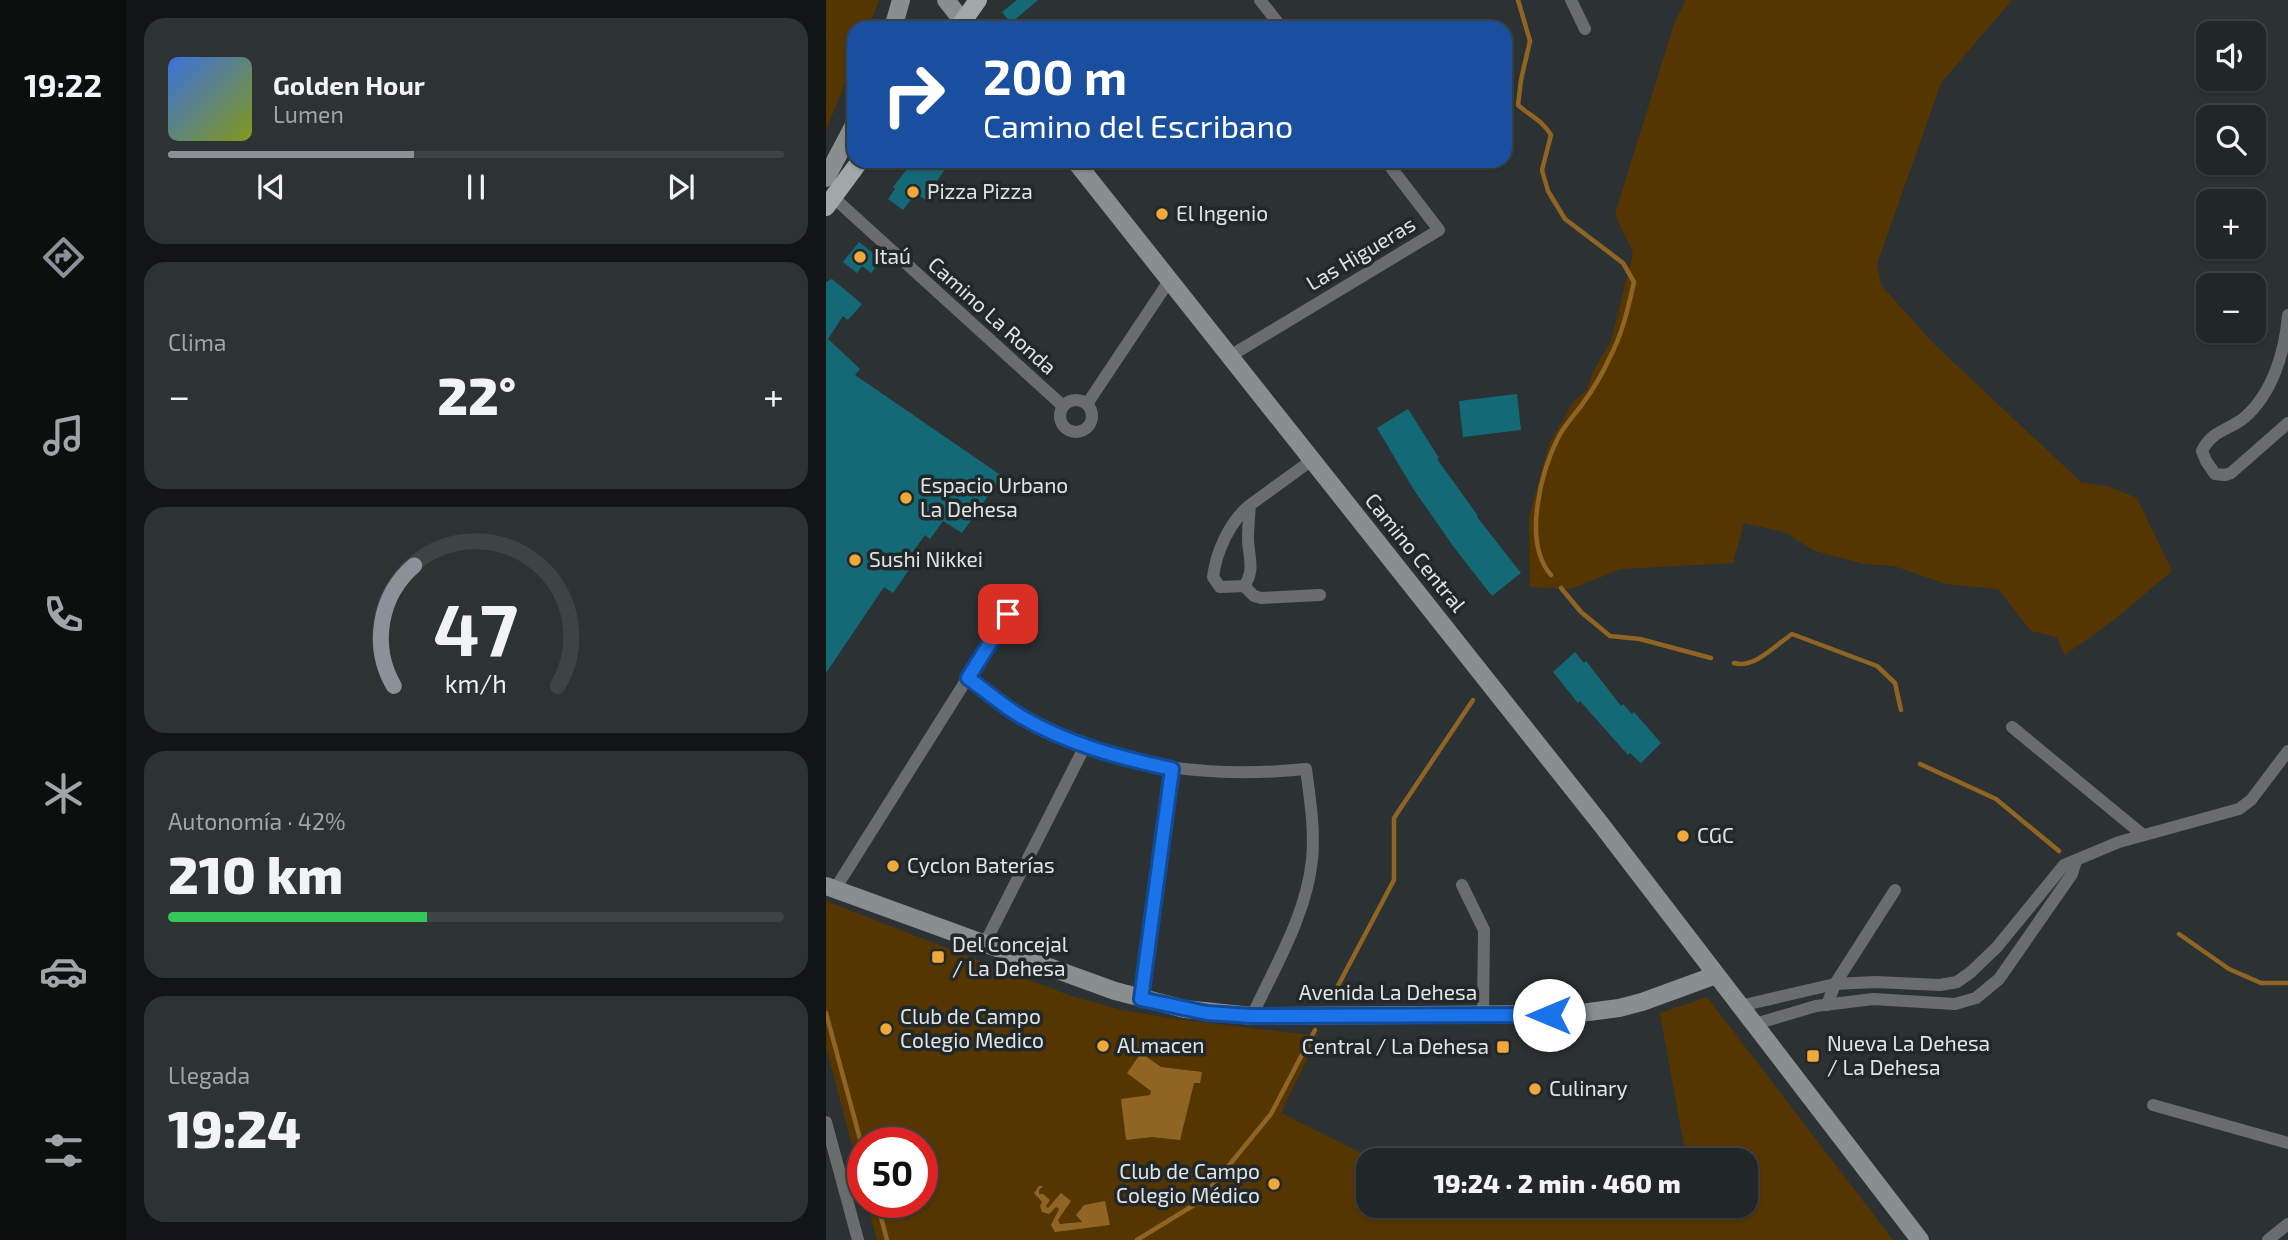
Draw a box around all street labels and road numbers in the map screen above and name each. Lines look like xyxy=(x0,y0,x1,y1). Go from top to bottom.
street label: Las Higueras xyxy=(1301,210,1419,295)
street label: Camino La Ronda xyxy=(924,251,1062,379)
street label: Camino Central xyxy=(1361,488,1472,617)
street label: Avenida La Dehesa xyxy=(1299,979,1477,1004)

